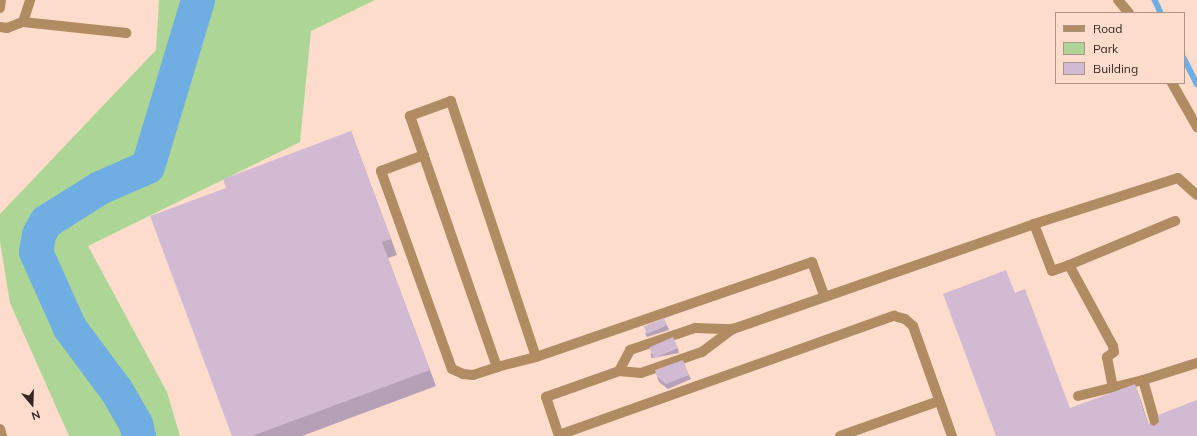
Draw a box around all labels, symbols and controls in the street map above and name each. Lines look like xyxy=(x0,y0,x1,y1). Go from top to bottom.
legend xyxy=(1055,12,1185,84)
text: Road xyxy=(1093,21,1122,36)
text: Park xyxy=(1093,41,1118,56)
text: Building xyxy=(1093,61,1138,76)
north arrow xyxy=(12,384,52,424)
text: N xyxy=(30,407,42,423)

